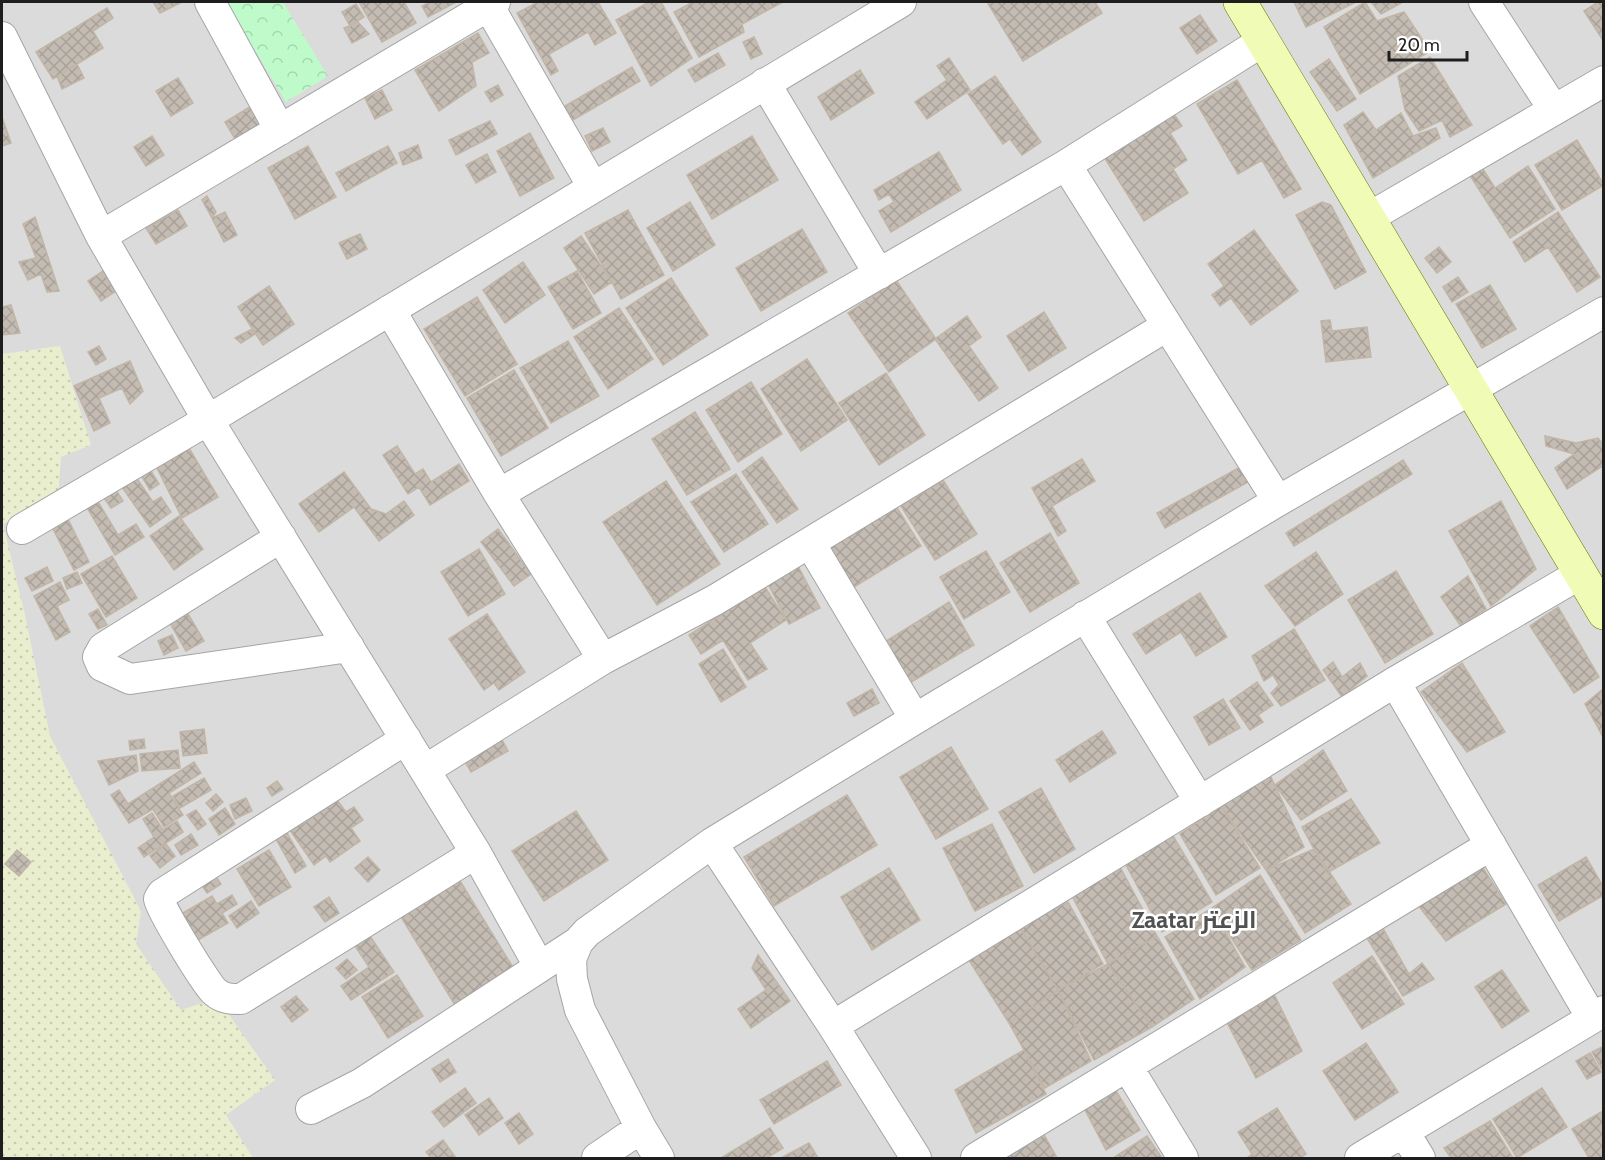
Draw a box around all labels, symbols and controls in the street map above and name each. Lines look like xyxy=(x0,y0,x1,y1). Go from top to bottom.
scale bar xyxy=(1389,24,1467,62)
text: 20 m xyxy=(1398,34,1440,56)
district label: Zaatar الزعتر xyxy=(1131,905,1257,934)

